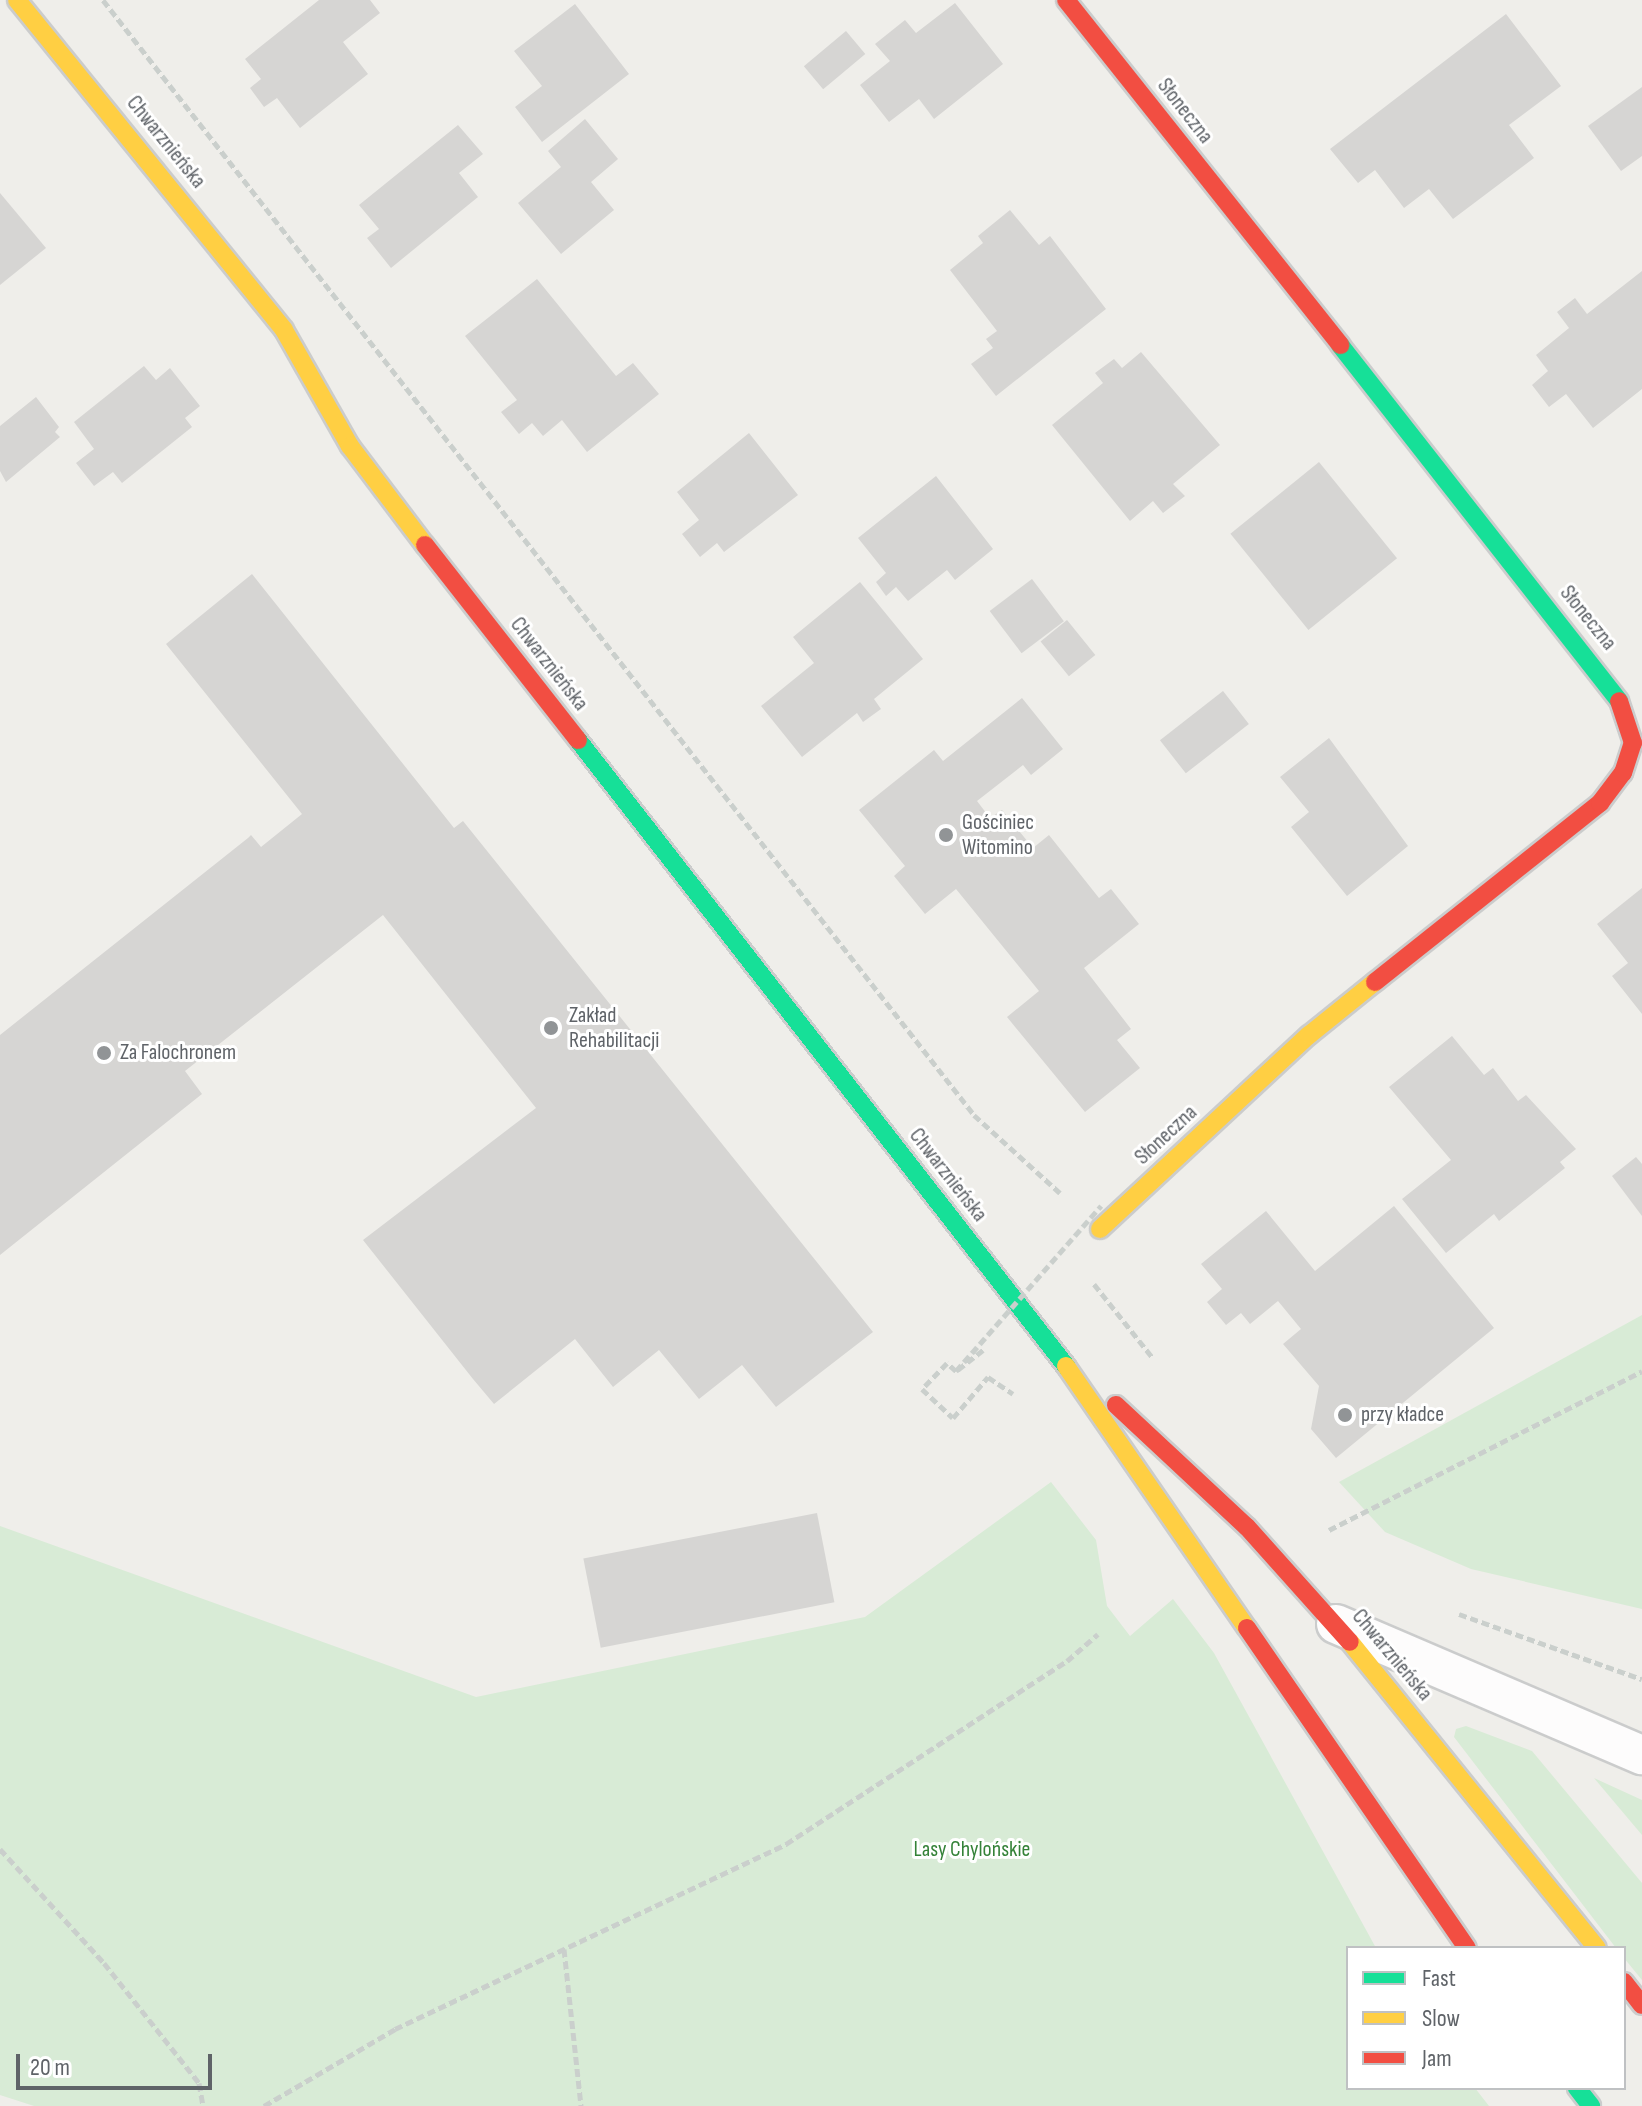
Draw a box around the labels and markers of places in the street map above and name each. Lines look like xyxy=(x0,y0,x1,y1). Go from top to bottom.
place label: Gościniec Witomino xyxy=(962,809,1034,860)
marker: Gościniec Witomino xyxy=(937,826,955,844)
place label: Zakład Rehabilitacji xyxy=(569,1002,659,1054)
marker: Zakład Rehabilitacji xyxy=(540,1017,562,1039)
place label: Za Falochronem xyxy=(120,1040,236,1066)
marker: Za Falochronem xyxy=(95,1044,113,1062)
place label: przy kładce xyxy=(1361,1402,1444,1428)
marker: przy kładce xyxy=(1336,1406,1354,1424)

